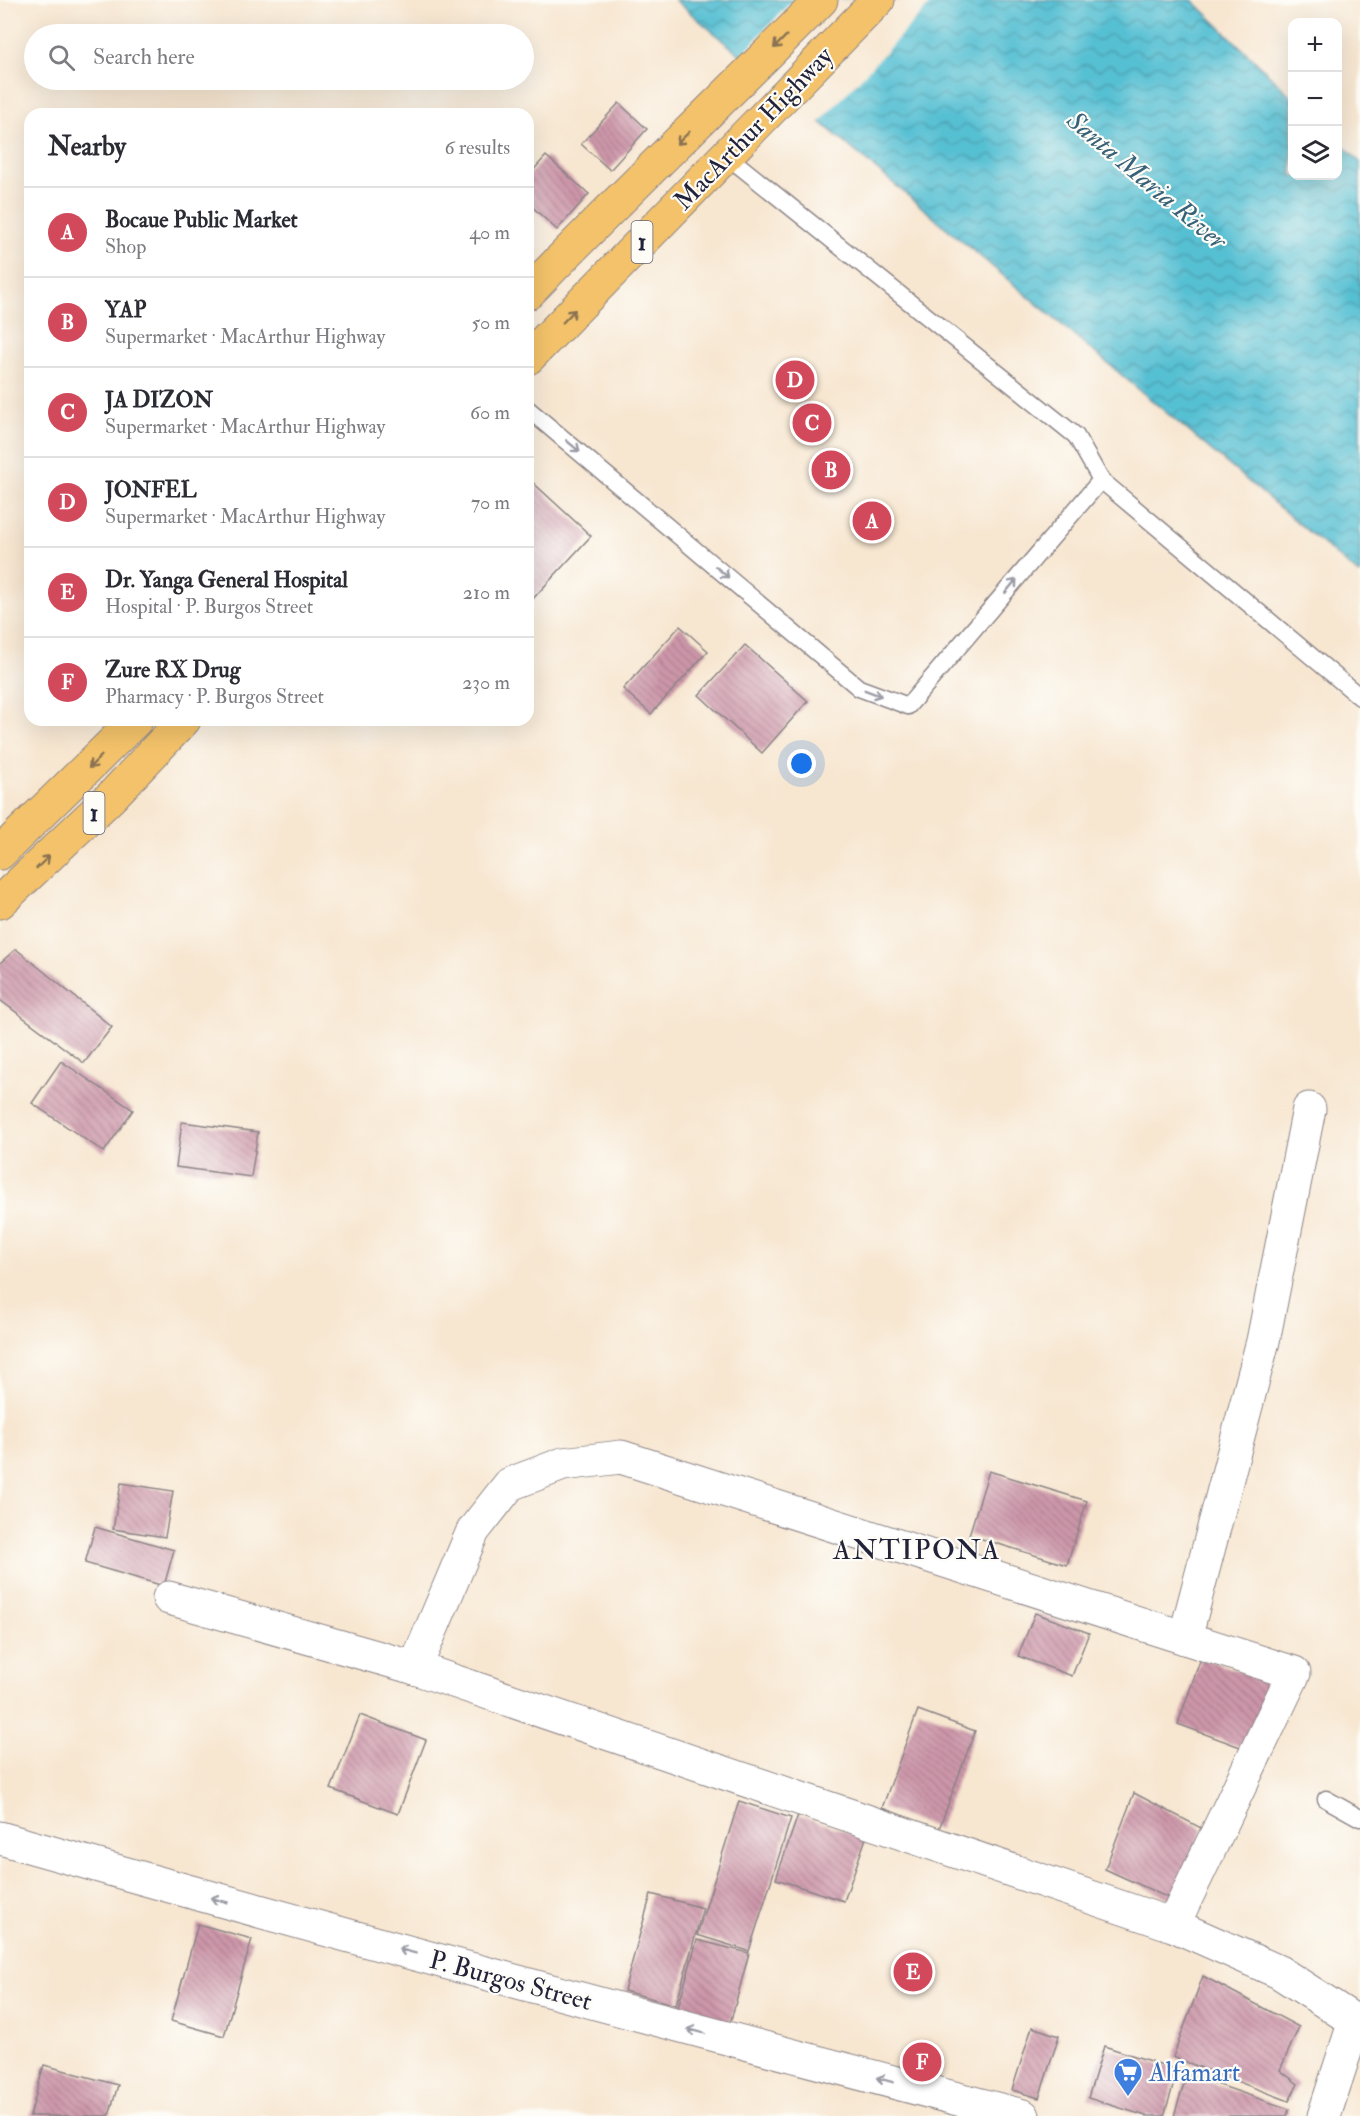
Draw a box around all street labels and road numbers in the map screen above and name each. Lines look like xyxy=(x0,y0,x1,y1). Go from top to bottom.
street label: MacArthur Highway xyxy=(668,40,840,217)
road number: 1 xyxy=(632,221,652,263)
road number: 1 xyxy=(84,792,104,834)
street label: P. Burgos Street xyxy=(426,1944,595,2018)

